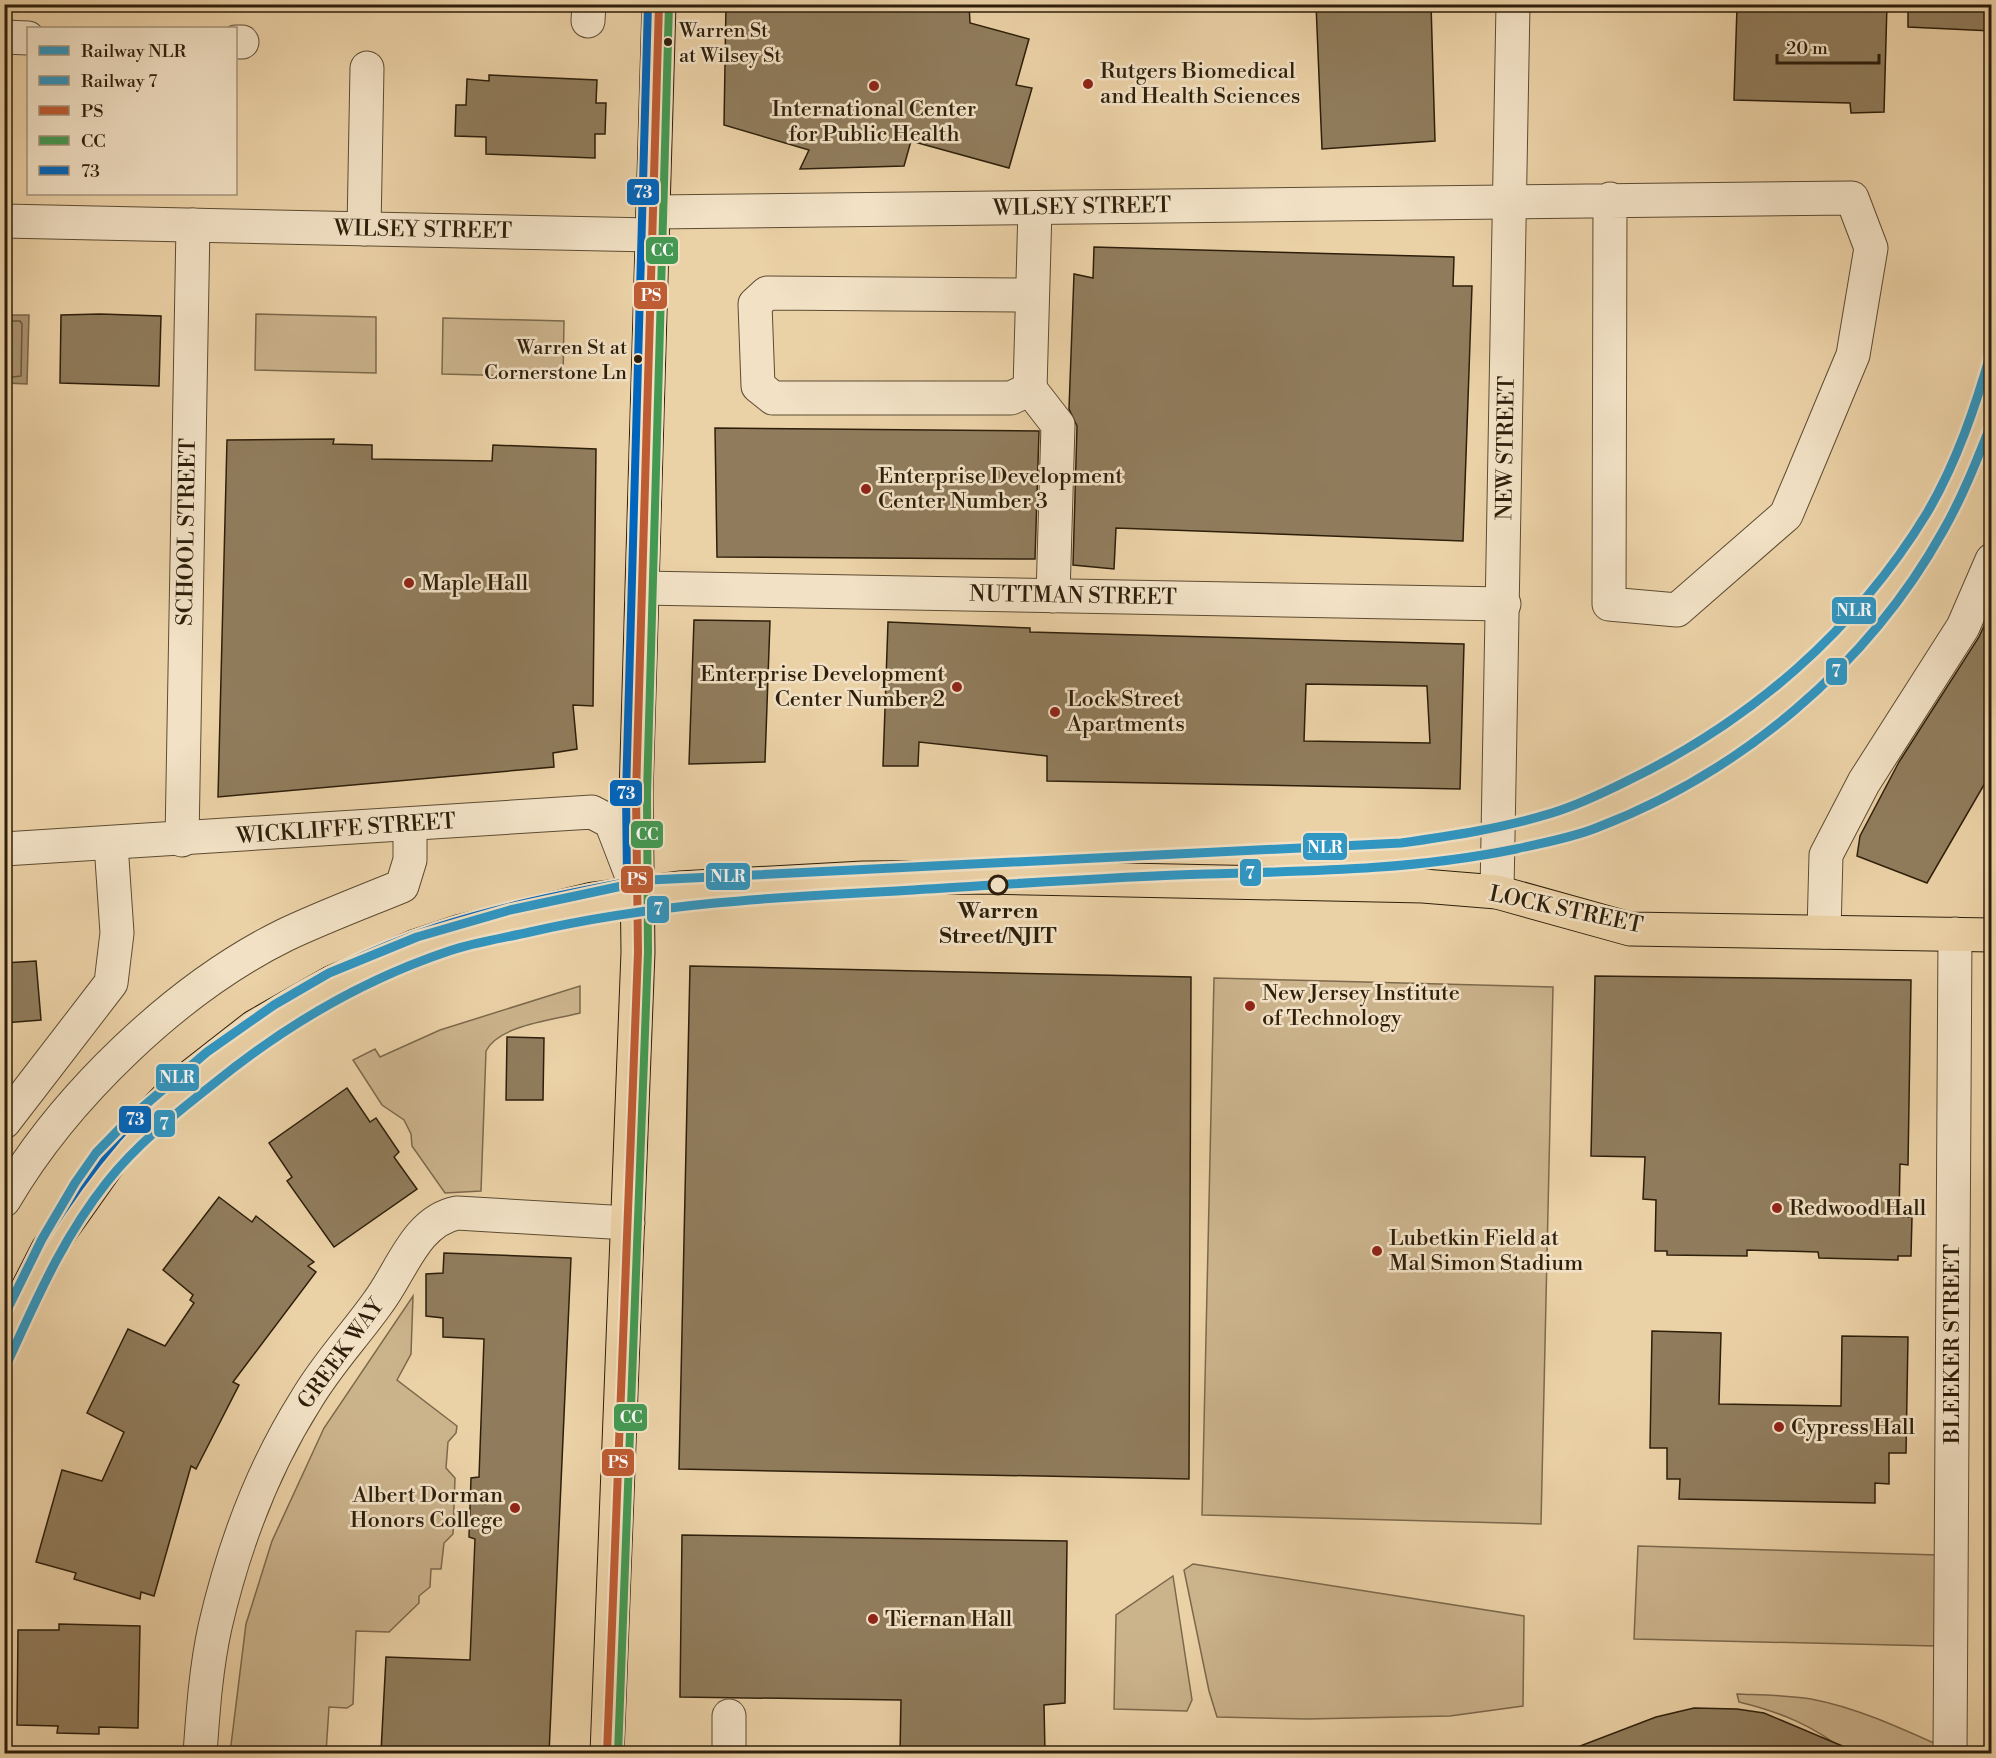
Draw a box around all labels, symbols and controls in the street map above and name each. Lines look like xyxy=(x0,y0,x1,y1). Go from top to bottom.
place label: Warren St at Wilsey St xyxy=(678,19,781,69)
legend xyxy=(27,27,237,195)
scale bar xyxy=(1777,27,1879,65)
marker: Warren St at Wilsey St xyxy=(662,36,674,48)
text: 20 m xyxy=(1786,37,1828,60)
text: Railway NLR xyxy=(81,40,186,63)
place label: Rutgers Biomedical and Health Sciences xyxy=(1100,58,1300,110)
text: Railway 7 xyxy=(81,70,157,93)
marker: Rutgers Biomedical and Health Sciences xyxy=(1081,77,1095,91)
marker: International Center for Public Health xyxy=(867,79,881,93)
place label: International Center for Public Health xyxy=(772,96,976,148)
text: PS xyxy=(81,100,104,123)
text: CC xyxy=(81,130,106,153)
text: 73 xyxy=(81,160,100,183)
line badge: 73 xyxy=(626,178,660,206)
text: 73 xyxy=(634,183,653,203)
street label: WILSEY STREET xyxy=(992,192,1171,222)
street label: WILSEY STREET xyxy=(333,215,512,245)
line badge: CC xyxy=(645,236,679,265)
text: CC xyxy=(651,241,673,261)
line badge: PS xyxy=(633,281,668,310)
text: PS xyxy=(641,286,661,306)
place label: Warren St at Cornerstone Ln xyxy=(484,336,627,386)
marker: Warren St at Cornerstone Ln xyxy=(632,353,644,365)
street label: NEW STREET xyxy=(1491,376,1521,520)
street label: SCHOOL STREET xyxy=(172,438,202,626)
place label: Enterprise Development Center Number 3 xyxy=(878,463,1123,515)
marker: Enterprise Development Center Number 3 xyxy=(859,482,873,496)
place label: Maple Hall xyxy=(421,570,529,597)
marker: Maple Hall xyxy=(402,576,416,590)
street label: NUTTMAN STREET xyxy=(969,581,1177,611)
line badge: NLR xyxy=(1831,596,1877,625)
text: NLR xyxy=(1836,601,1873,621)
line badge: 7 xyxy=(1825,657,1848,686)
place label: Enterprise Development Center Number 2 xyxy=(700,661,945,713)
text: 7 xyxy=(1831,662,1841,682)
marker: Enterprise Development Center Number 2 xyxy=(950,680,964,694)
place label: Lock Street Apartments xyxy=(1066,686,1185,738)
marker: Lock Street Apartments xyxy=(1048,705,1062,719)
line badge: 73 xyxy=(609,779,643,807)
text: 73 xyxy=(617,784,636,804)
street label: WICKLIFFE STREET xyxy=(234,808,457,850)
line badge: CC xyxy=(630,820,664,849)
text: CC xyxy=(636,825,658,845)
line badge: NLR xyxy=(1302,832,1348,861)
text: NLR xyxy=(1307,838,1344,858)
line badge: 7 xyxy=(1239,858,1262,887)
line badge: NLR xyxy=(705,862,751,891)
text: 7 xyxy=(1245,864,1255,884)
line badge: PS xyxy=(620,865,654,894)
text: NLR xyxy=(710,867,747,887)
text: PS xyxy=(627,870,647,890)
marker: Warren Street/NJIT xyxy=(988,875,1008,895)
street label: LOCK STREET xyxy=(1487,881,1645,939)
line badge: 7 xyxy=(646,895,670,924)
place label: Warren Street/NJIT xyxy=(939,898,1057,950)
text: 7 xyxy=(653,900,663,920)
place label: New Jersey Institute of Technology xyxy=(1262,980,1460,1032)
marker: New Jersey Institute of Technology xyxy=(1243,999,1257,1013)
line badge: NLR xyxy=(155,1063,200,1092)
text: NLR xyxy=(159,1068,196,1088)
line badge: 73 xyxy=(118,1105,152,1134)
line badge: 7 xyxy=(153,1109,176,1138)
text: 73 xyxy=(126,1110,145,1130)
text: 7 xyxy=(159,1115,169,1135)
place label: Redwood Hall xyxy=(1789,1195,1927,1222)
marker: Redwood Hall xyxy=(1770,1201,1784,1215)
place label: Lubetkin Field at Mal Simon Stadium xyxy=(1389,1225,1583,1277)
marker: Lubetkin Field at Mal Simon Stadium xyxy=(1370,1244,1384,1258)
street label: BLEEKER STREET xyxy=(1939,1244,1966,1445)
street label: GREEK WAY xyxy=(292,1292,391,1414)
line badge: CC xyxy=(613,1403,648,1432)
text: CC xyxy=(620,1408,642,1428)
place label: Cypress Hall xyxy=(1791,1414,1916,1441)
marker: Cypress Hall xyxy=(1772,1420,1786,1434)
line badge: PS xyxy=(601,1448,635,1477)
text: PS xyxy=(608,1453,628,1473)
place label: Albert Dorman Honors College xyxy=(350,1482,503,1534)
marker: Albert Dorman Honors College xyxy=(508,1501,522,1515)
place label: Tiernan Hall xyxy=(885,1606,1013,1633)
marker: Tiernan Hall xyxy=(866,1612,880,1626)

